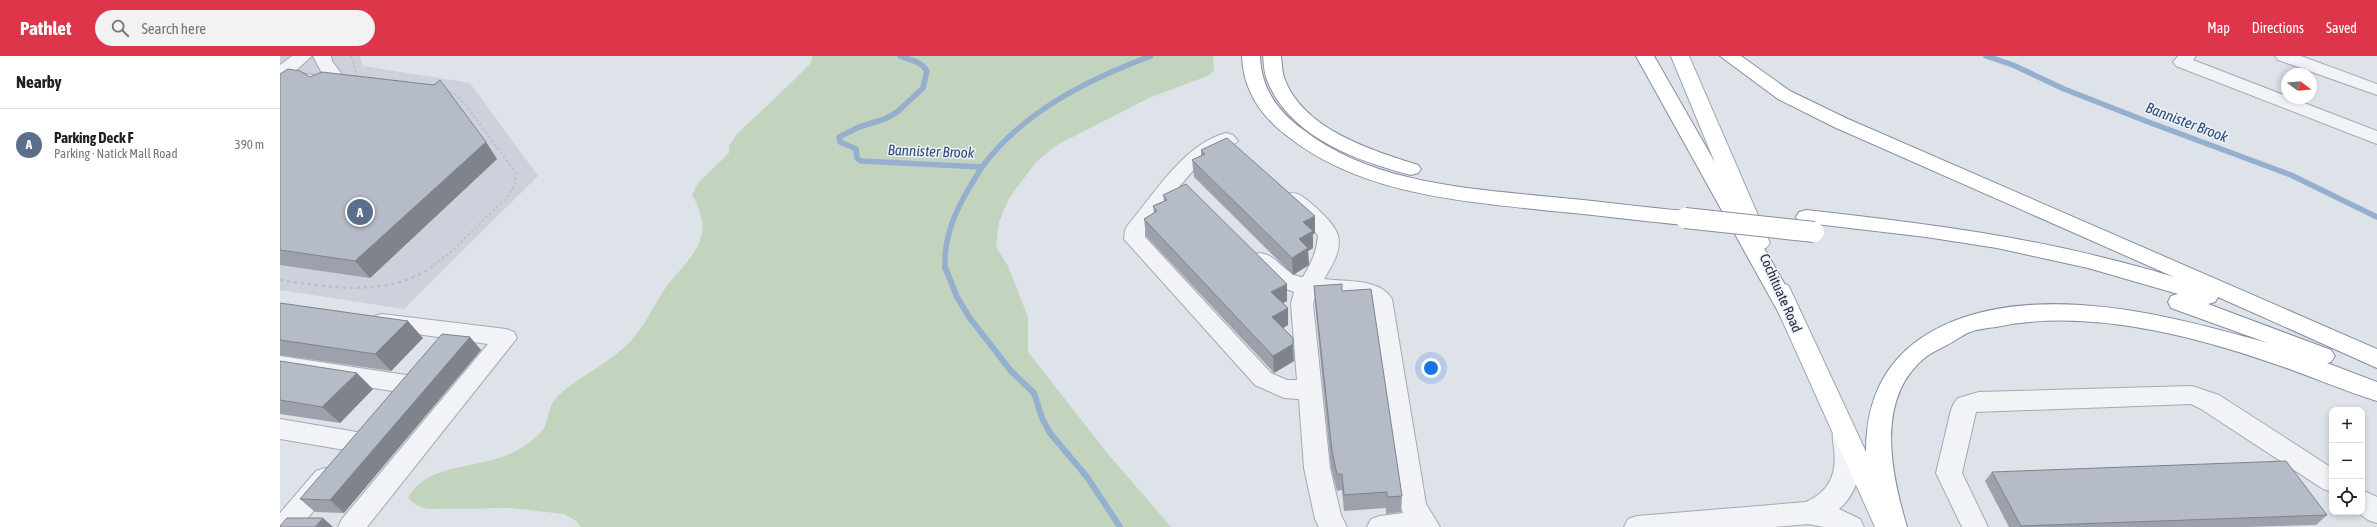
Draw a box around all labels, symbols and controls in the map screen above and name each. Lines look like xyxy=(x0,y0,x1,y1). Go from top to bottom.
search box xyxy=(95,10,375,46)
text: Pathlet xyxy=(20,17,71,39)
icon: search xyxy=(109,17,131,39)
text: Search here xyxy=(141,20,206,37)
text: Map xyxy=(2207,20,2230,36)
text: Directions xyxy=(2252,20,2304,36)
text: Saved xyxy=(2326,20,2357,36)
north arrow xyxy=(2281,68,2317,104)
text: Nearby xyxy=(16,72,62,92)
water label: Bannister Brook xyxy=(2144,99,2231,146)
text: Parking Deck F xyxy=(54,129,134,146)
text: A xyxy=(26,137,32,152)
text: 390 m xyxy=(235,137,264,152)
water label: Bannister Brook xyxy=(887,141,975,161)
text: Parking · Natick Mall Road xyxy=(54,146,178,161)
pin: A xyxy=(347,197,373,227)
street label: Cochituate Road xyxy=(1757,251,1805,335)
your location xyxy=(1421,358,1441,378)
map controls xyxy=(2329,407,2365,515)
button: + xyxy=(2329,407,2365,443)
button: − xyxy=(2329,443,2365,479)
button: locate xyxy=(2329,479,2365,515)

